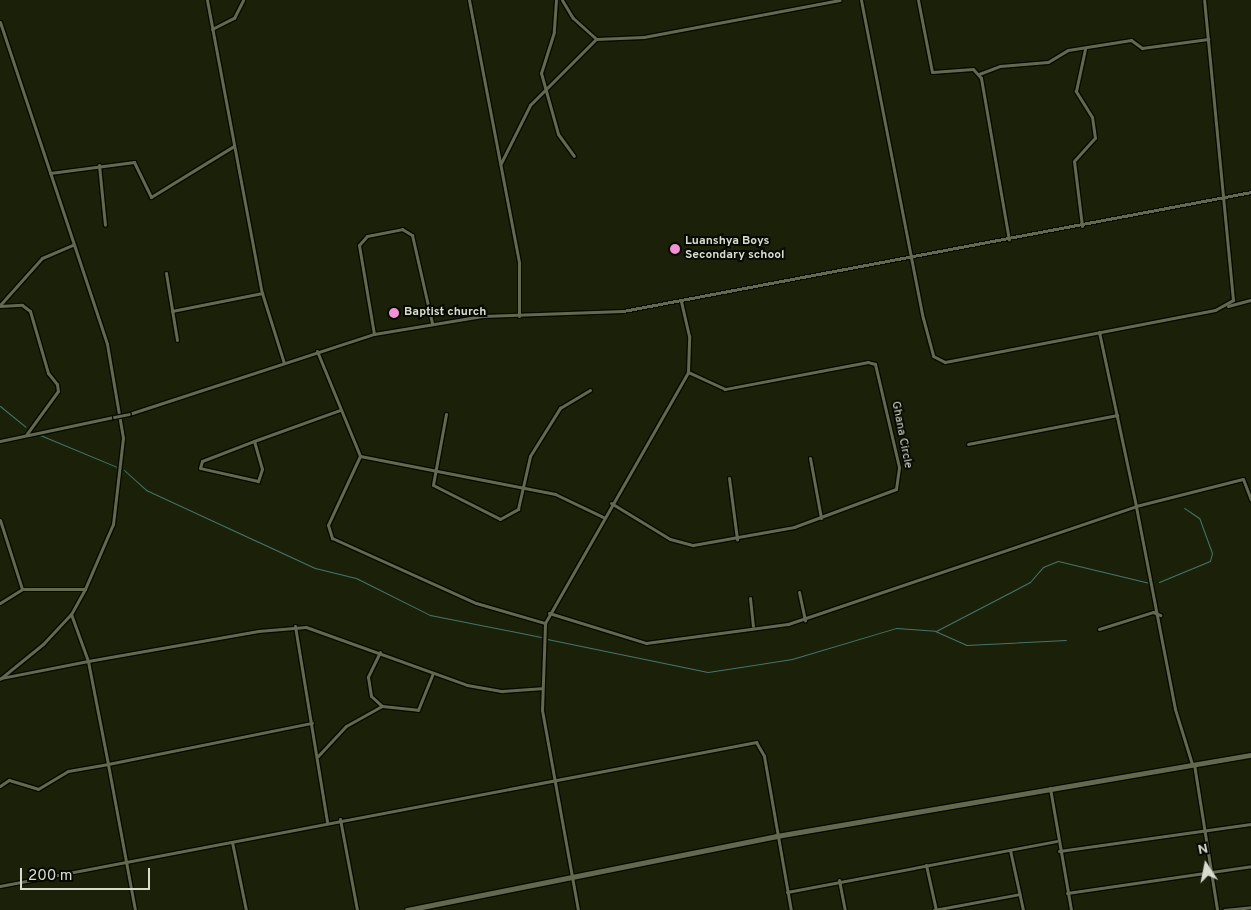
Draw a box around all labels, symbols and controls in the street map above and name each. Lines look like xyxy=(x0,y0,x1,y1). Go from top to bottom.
place label: Luanshya Boys Secondary school xyxy=(685,235,785,263)
marker: Luanshya Boys Secondary school xyxy=(669,243,681,255)
place label: Baptist church xyxy=(404,306,486,320)
marker: Baptist church xyxy=(388,307,400,319)
street label: Ghana Circle xyxy=(887,400,915,470)
north arrow xyxy=(1181,840,1231,890)
text: N xyxy=(1196,840,1210,859)
scale bar xyxy=(22,858,152,890)
text: 200 m xyxy=(28,867,73,886)

